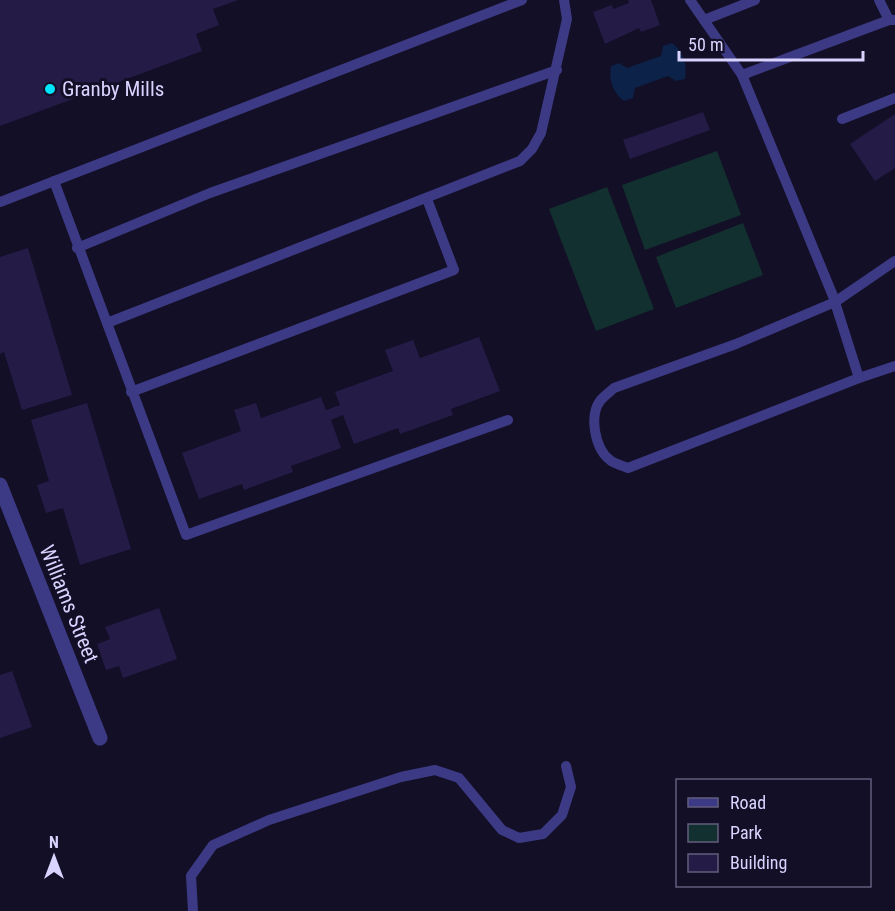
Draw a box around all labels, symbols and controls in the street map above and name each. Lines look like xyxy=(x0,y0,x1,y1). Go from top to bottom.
scale bar xyxy=(679,24,864,62)
text: 50 m xyxy=(688,34,723,55)
place label: Granby Mills xyxy=(62,77,164,101)
marker: Granby Mills xyxy=(43,82,57,96)
street label: Williams Street xyxy=(35,542,103,666)
legend xyxy=(676,779,871,887)
text: Road xyxy=(730,792,766,813)
text: Park xyxy=(730,822,762,843)
north arrow xyxy=(24,827,84,887)
text: N xyxy=(49,833,59,852)
text: Building xyxy=(730,852,787,873)

